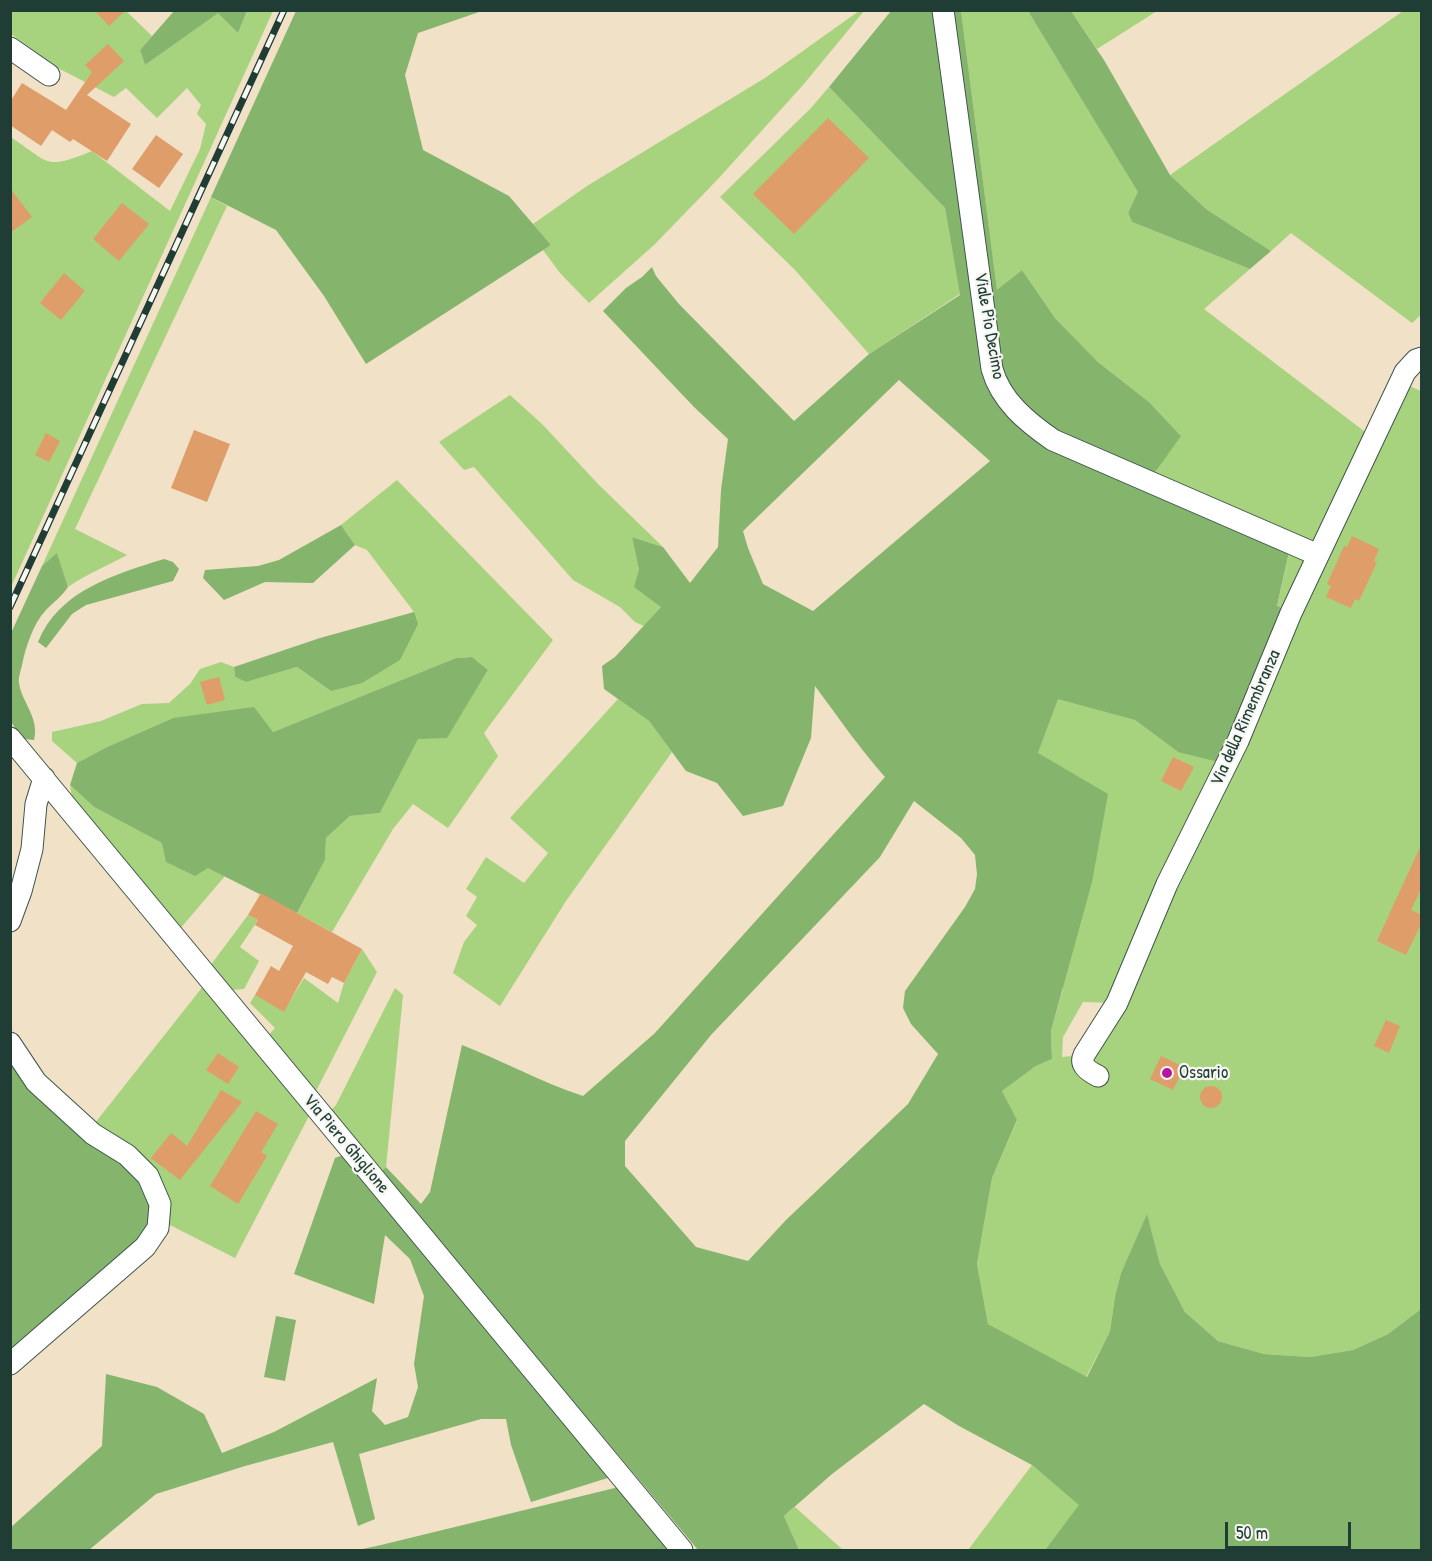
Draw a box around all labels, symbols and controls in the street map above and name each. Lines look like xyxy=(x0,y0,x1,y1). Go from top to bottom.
street label: Viale Pio Decimo xyxy=(969,271,1009,381)
street label: Via della Rimembranza xyxy=(1206,647,1286,789)
place label: Ossario xyxy=(1179,1062,1228,1084)
marker: Ossario xyxy=(1160,1066,1174,1080)
street label: Via Piero Ghiglione xyxy=(298,1090,394,1198)
scale bar xyxy=(1228,1510,1354,1548)
text: 50 m xyxy=(1236,1520,1268,1545)

